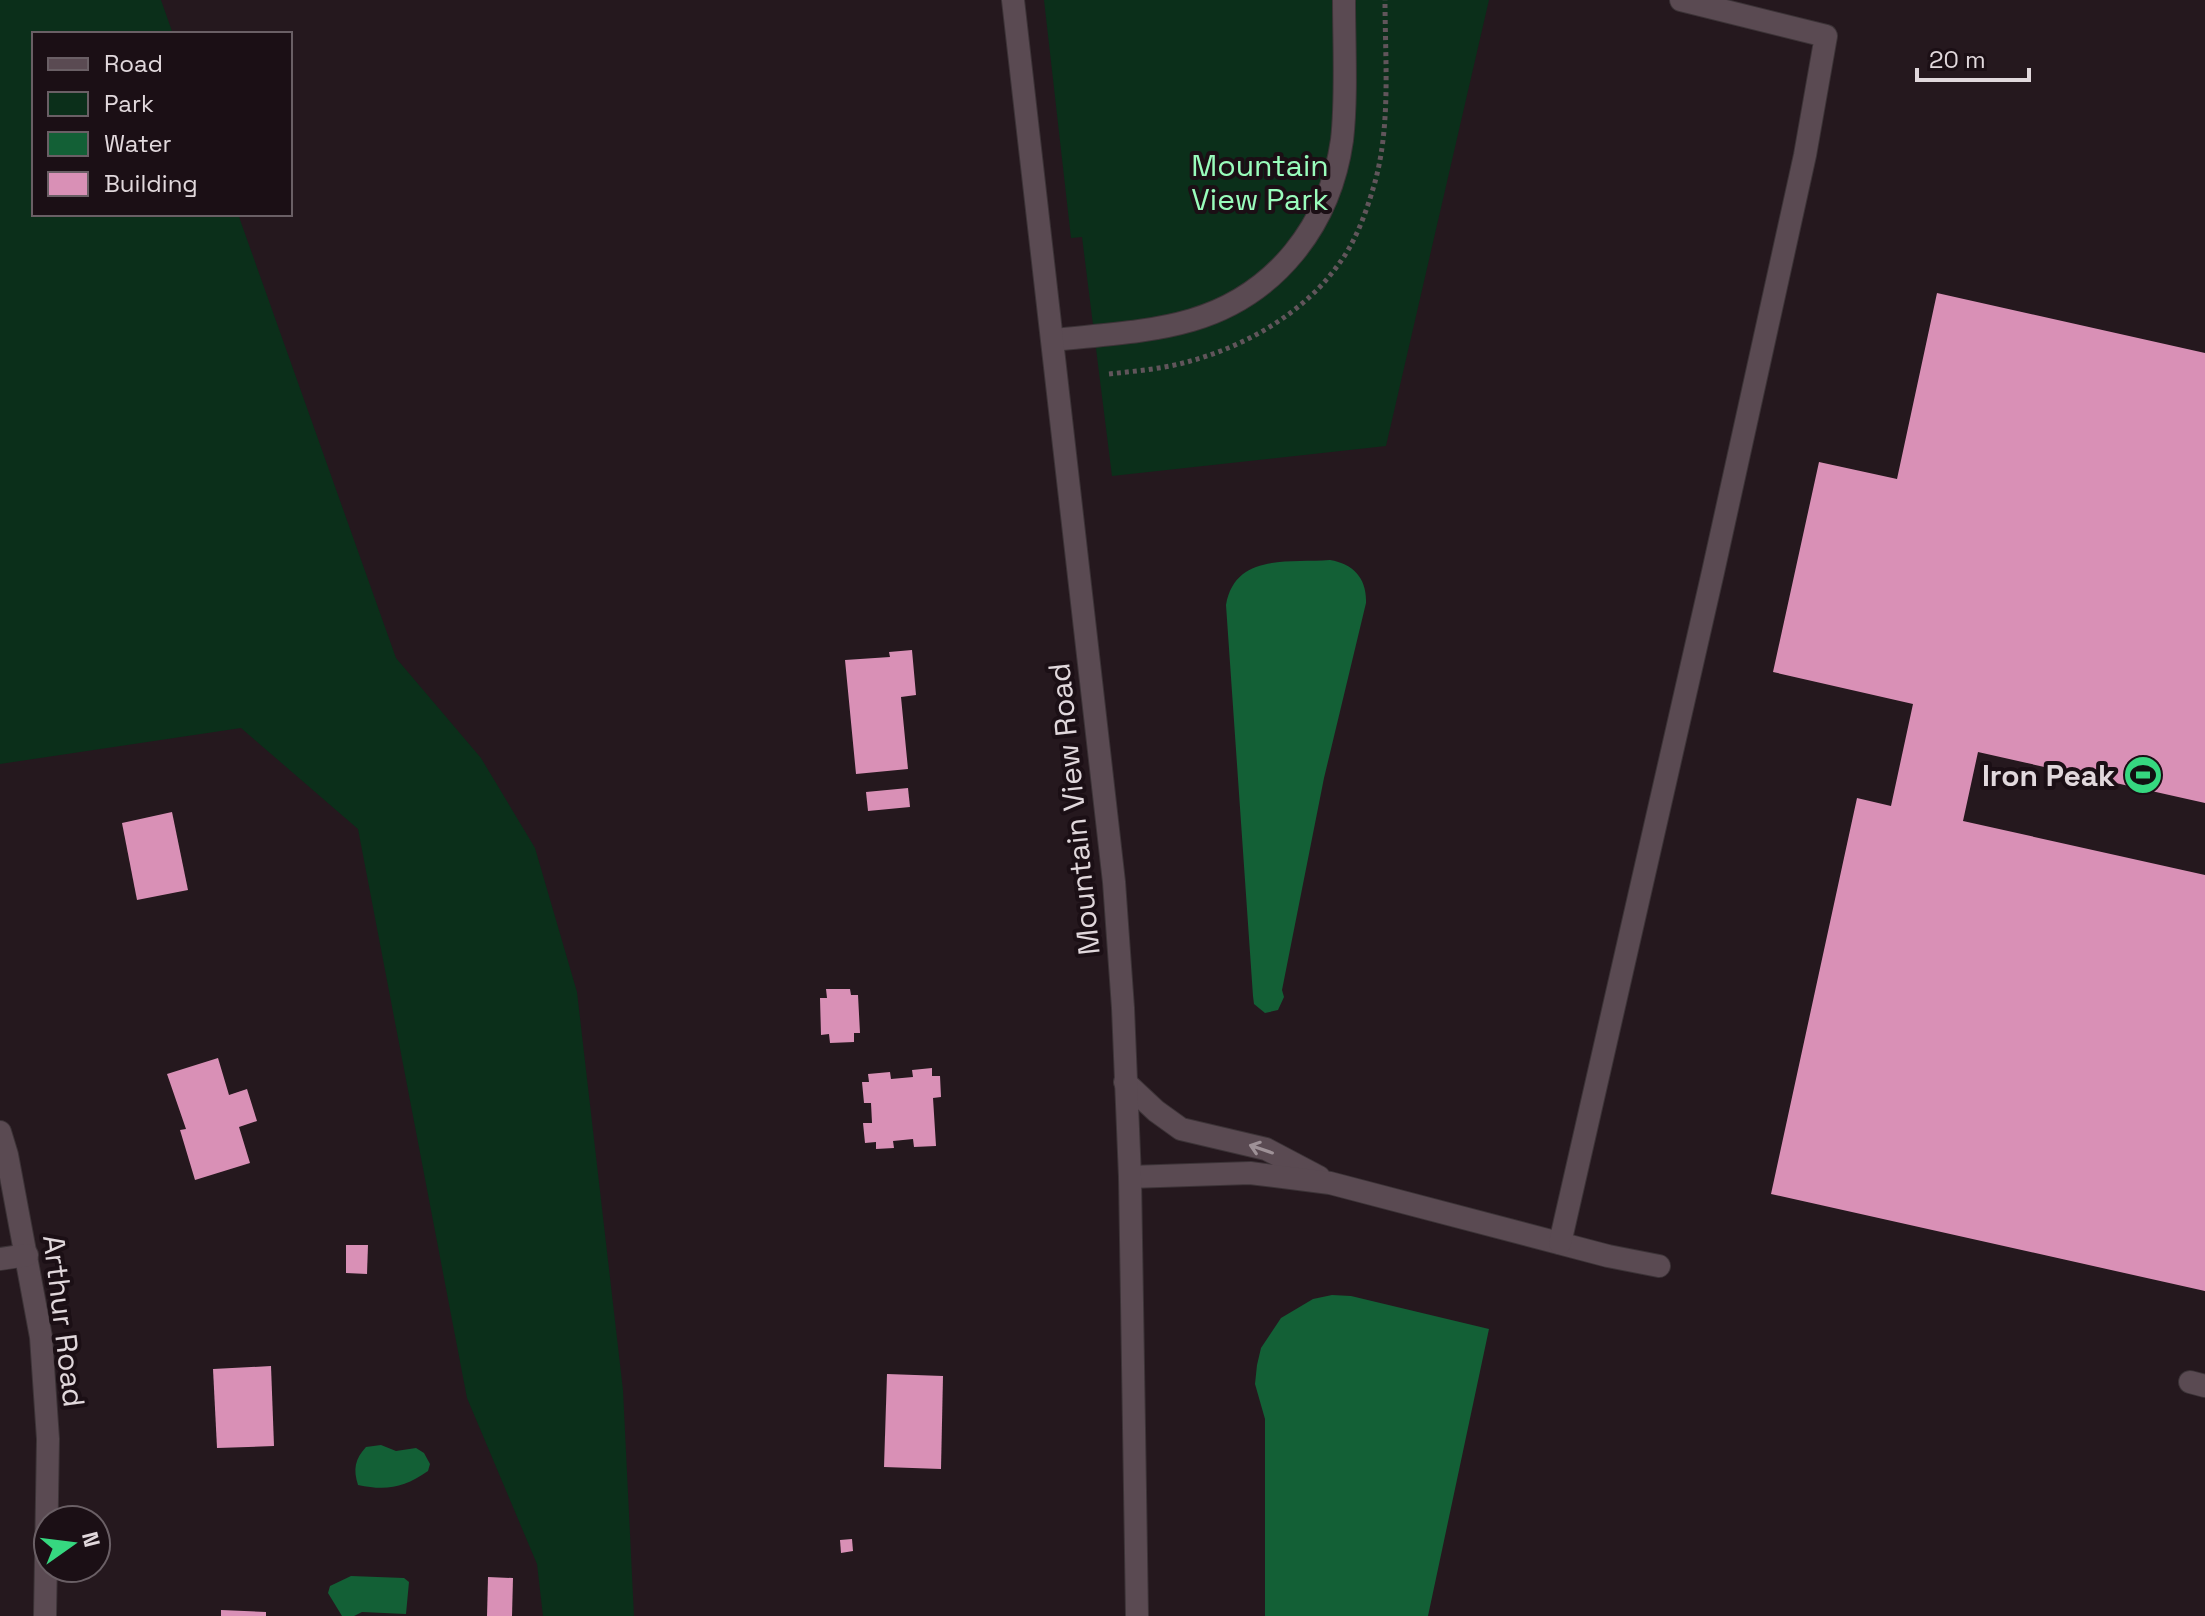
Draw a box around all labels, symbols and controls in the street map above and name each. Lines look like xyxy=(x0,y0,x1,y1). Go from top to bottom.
legend xyxy=(32,32,292,216)
scale bar xyxy=(1917,32,2029,82)
text: 20 m xyxy=(1929,44,1986,75)
text: Road xyxy=(104,48,163,79)
text: Park xyxy=(104,88,154,119)
text: Water xyxy=(104,128,172,159)
park label: Mountain View Park xyxy=(1191,146,1329,219)
text: Building xyxy=(104,168,198,199)
street label: Mountain View Road xyxy=(1039,661,1109,957)
sports icon: Iron Peak xyxy=(2122,754,2164,796)
place label: Iron Peak xyxy=(1982,756,2115,795)
one-way arrow xyxy=(1249,1140,1274,1155)
street label: Arthur Road xyxy=(34,1233,94,1409)
north arrow xyxy=(32,1504,112,1584)
text: N xyxy=(76,1529,107,1550)

